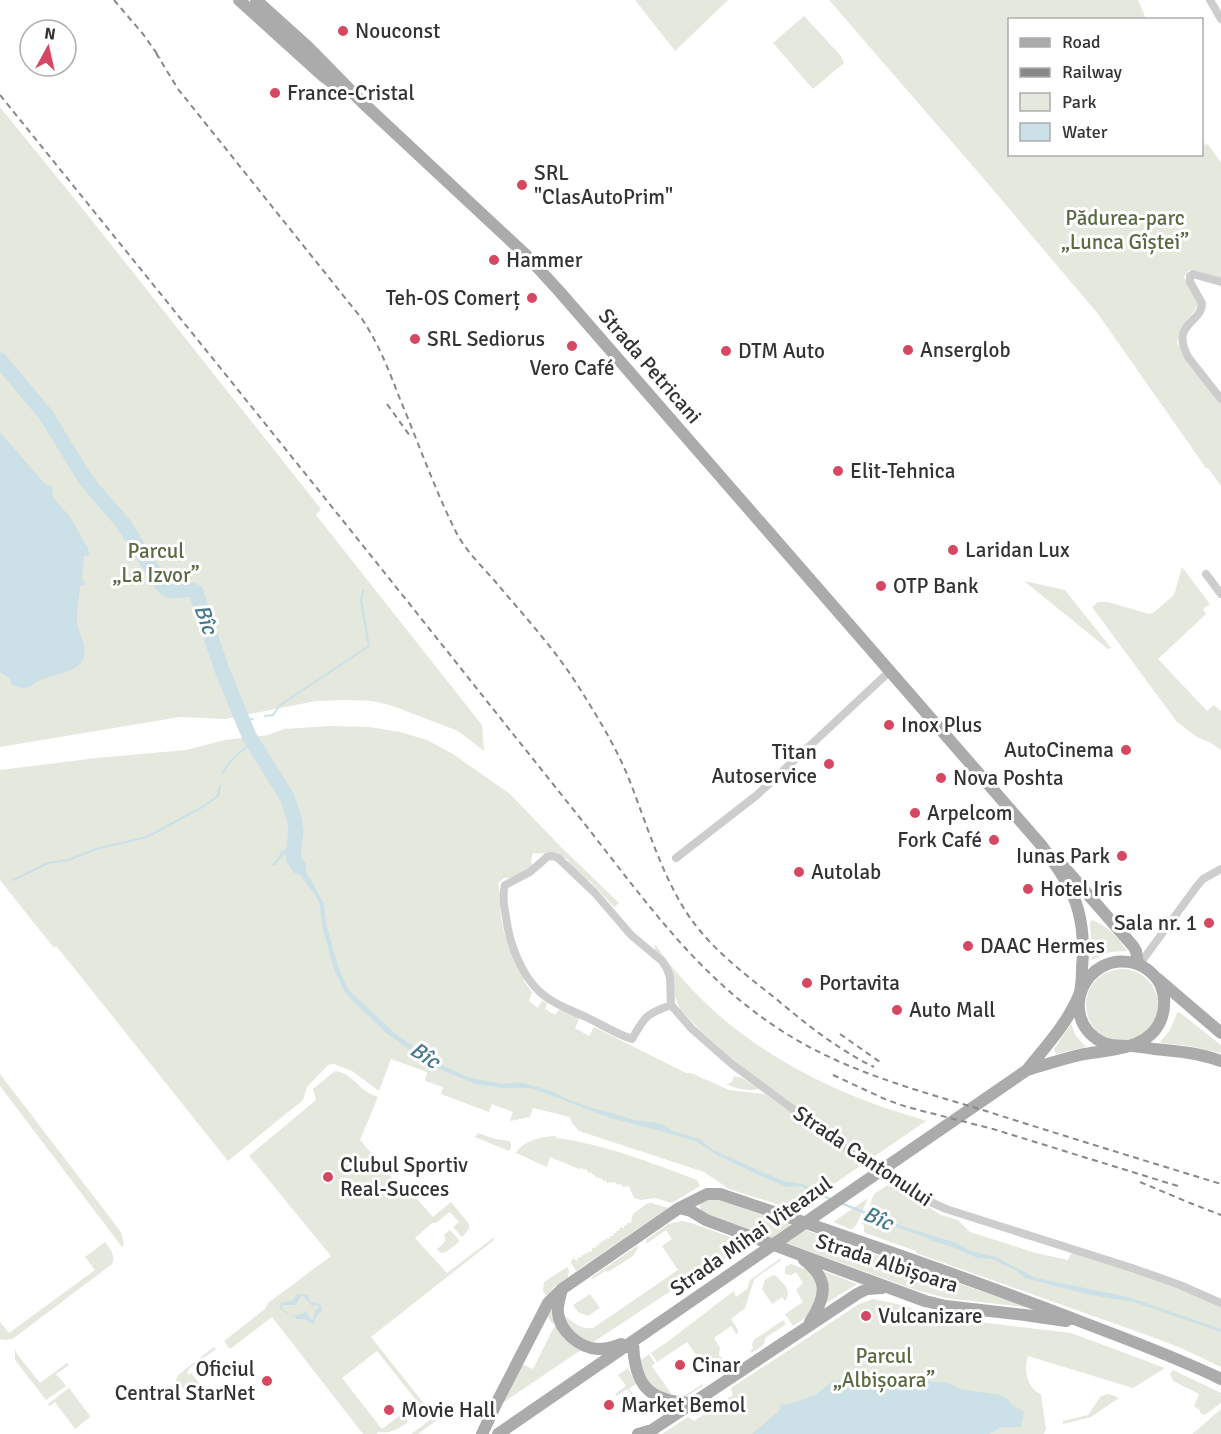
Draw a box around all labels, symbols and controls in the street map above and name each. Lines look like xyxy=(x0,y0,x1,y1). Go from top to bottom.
north arrow xyxy=(18,18,78,78)
place label: Nouconst xyxy=(355,18,440,44)
legend xyxy=(1008,18,1203,156)
text: N xyxy=(43,23,57,45)
marker: Nouconst xyxy=(336,24,350,38)
text: Road xyxy=(1062,31,1101,53)
text: Railway xyxy=(1062,61,1123,83)
place label: France-Cristal xyxy=(287,80,415,106)
marker: France-Cristal xyxy=(268,86,282,100)
text: Park xyxy=(1062,91,1097,113)
text: Water xyxy=(1062,121,1108,143)
place label: SRL "ClasAutoPrim" xyxy=(534,160,673,210)
marker: SRL "ClasAutoPrim" xyxy=(515,178,529,192)
park label: Pădurea-parc „Lunca Gîștei” xyxy=(1061,205,1189,255)
place label: Hammer xyxy=(506,247,583,273)
marker: Hammer xyxy=(487,253,501,267)
place label: Teh-OS Comerț xyxy=(386,285,520,311)
marker: Teh-OS Comerț xyxy=(525,291,539,305)
street label: Strada Petricani xyxy=(593,303,707,429)
place label: SRL Sediorus xyxy=(427,326,545,352)
marker: SRL Sediorus xyxy=(408,332,422,346)
place label: Anserglob xyxy=(920,337,1011,363)
place label: DTM Auto xyxy=(738,338,825,364)
marker: Vero Café xyxy=(565,339,579,353)
marker: Anserglob xyxy=(901,343,915,357)
marker: DTM Auto xyxy=(719,344,733,358)
place label: Vero Café xyxy=(530,355,614,381)
place label: Elit-Tehnica xyxy=(850,458,955,484)
marker: Elit-Tehnica xyxy=(831,464,845,478)
place label: Laridan Lux xyxy=(965,537,1070,563)
park label: Parcul „La Izvor” xyxy=(112,538,200,588)
marker: Laridan Lux xyxy=(946,543,960,557)
place label: OTP Bank xyxy=(893,573,979,599)
marker: OTP Bank xyxy=(874,579,888,593)
water label: Bîc xyxy=(188,600,224,639)
place label: Inox Plus xyxy=(901,712,982,738)
marker: Inox Plus xyxy=(882,718,896,732)
place label: AutoCinema xyxy=(1004,737,1114,763)
place label: Titan Autoservice xyxy=(712,739,817,789)
marker: AutoCinema xyxy=(1119,743,1133,757)
marker: Titan Autoservice xyxy=(822,757,836,771)
place label: Nova Poshta xyxy=(953,765,1064,791)
marker: Nova Poshta xyxy=(934,771,948,785)
place label: Arpelcom xyxy=(927,800,1013,826)
marker: Arpelcom xyxy=(908,806,922,820)
place label: Fork Café xyxy=(897,827,982,853)
marker: Fork Café xyxy=(987,833,1001,847)
place label: Iunas Park xyxy=(1016,843,1110,869)
marker: Iunas Park xyxy=(1115,849,1129,863)
place label: Autolab xyxy=(811,859,881,885)
marker: Autolab xyxy=(792,865,806,879)
place label: Hotel Iris xyxy=(1040,876,1122,902)
marker: Hotel Iris xyxy=(1021,882,1035,896)
place label: Sala nr. 1 xyxy=(1114,910,1197,936)
marker: Sala nr. 1 xyxy=(1202,916,1216,930)
place label: DAAC Hermes xyxy=(980,933,1105,959)
marker: DAAC Hermes xyxy=(961,939,975,953)
place label: Portavita xyxy=(819,970,900,996)
marker: Portavita xyxy=(800,976,814,990)
place label: Auto Mall xyxy=(909,997,996,1023)
marker: Auto Mall xyxy=(890,1003,904,1017)
water label: Bîc xyxy=(405,1036,446,1075)
street label: Strada Cantonului xyxy=(788,1100,938,1212)
place label: Clubul Sportiv Real-Succes xyxy=(340,1152,468,1202)
marker: Clubul Sportiv Real-Succes xyxy=(321,1170,335,1184)
street label: Strada Mihai Viteazul xyxy=(665,1170,837,1302)
water label: Bîc xyxy=(859,1200,898,1237)
street label: Strada Albișoara xyxy=(813,1228,961,1298)
place label: Vulcanizare xyxy=(878,1303,982,1329)
marker: Vulcanizare xyxy=(859,1309,873,1323)
park label: Parcul „Albișoara” xyxy=(833,1343,935,1393)
place label: Cinar xyxy=(692,1352,740,1378)
place label: Oficiul Central StarNet xyxy=(115,1356,255,1406)
marker: Cinar xyxy=(673,1358,687,1372)
marker: Oficiul Central StarNet xyxy=(260,1374,274,1388)
place label: Market Bemol xyxy=(621,1392,746,1418)
place label: Movie Hall xyxy=(401,1397,496,1423)
marker: Market Bemol xyxy=(602,1398,616,1412)
marker: Movie Hall xyxy=(382,1403,396,1417)

